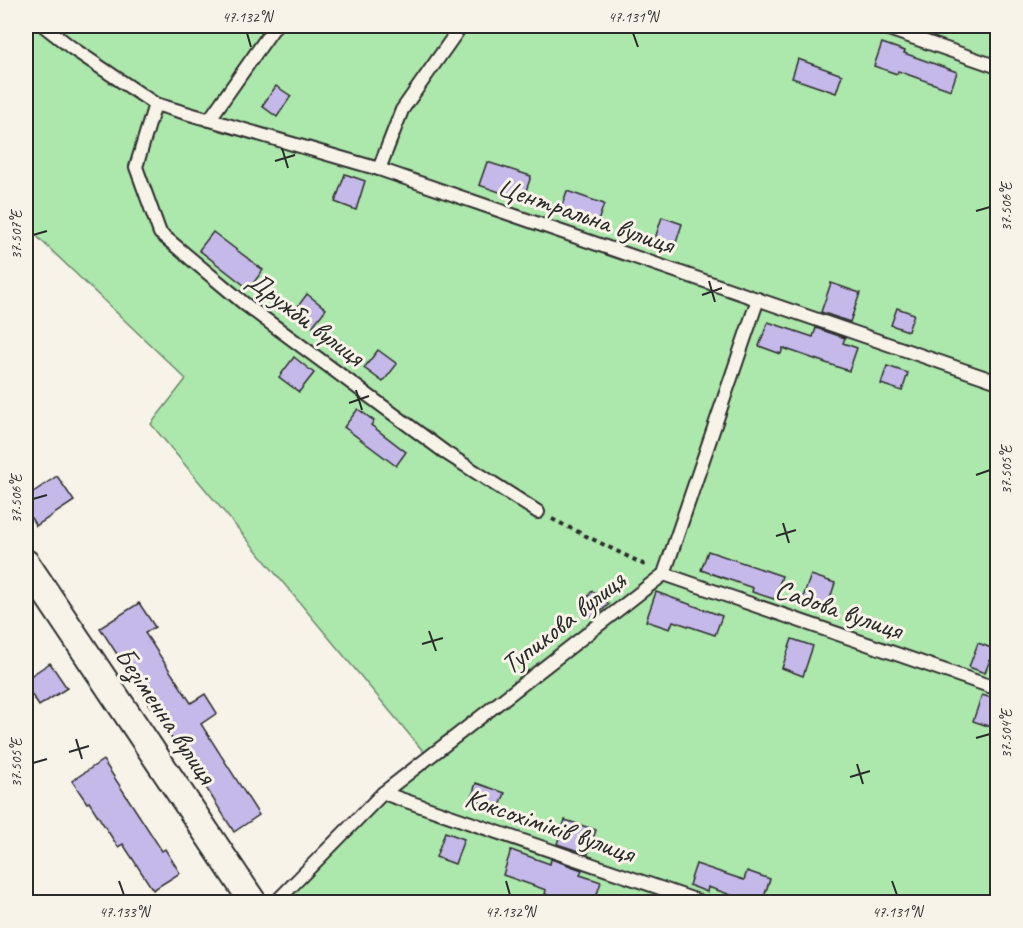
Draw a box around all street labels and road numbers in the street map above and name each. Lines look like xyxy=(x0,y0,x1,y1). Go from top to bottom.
street label: Центральна вулиця xyxy=(493,168,681,262)
street label: Дружби вулиця xyxy=(240,263,373,375)
street label: Тупикова вулиця xyxy=(494,562,633,682)
street label: Садова вулиця xyxy=(771,571,909,648)
street label: Безіменна вулиця xyxy=(107,640,226,792)
street label: Коксохіміків вулиця xyxy=(461,780,642,871)

